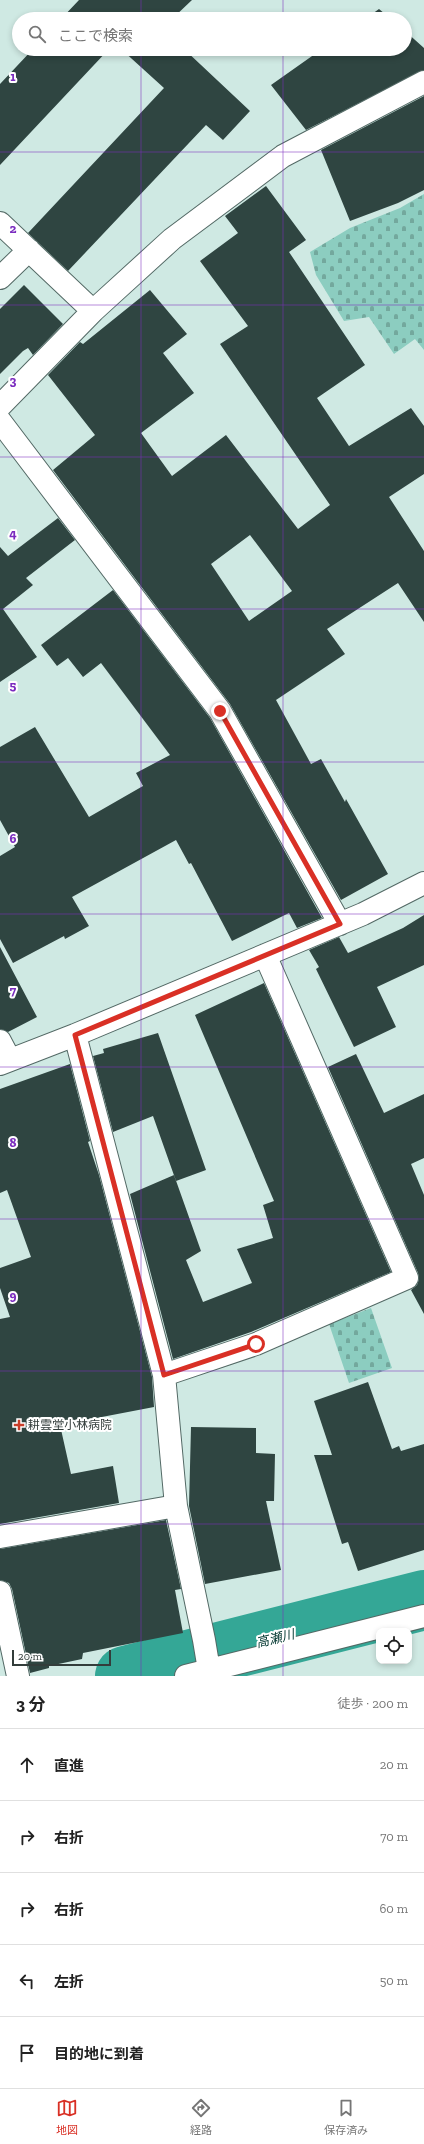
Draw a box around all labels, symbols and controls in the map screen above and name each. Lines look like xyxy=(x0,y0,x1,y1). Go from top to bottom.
search box xyxy=(12,12,412,56)
icon: search xyxy=(26,23,48,45)
text: ここで検索 xyxy=(58,27,133,45)
text: 1 xyxy=(10,69,16,84)
text: 2 xyxy=(10,221,17,236)
text: 3 xyxy=(10,373,17,388)
text: 4 xyxy=(9,526,17,541)
text: 5 xyxy=(10,678,17,693)
route end xyxy=(211,702,229,720)
text: 6 xyxy=(10,831,17,846)
text: 7 xyxy=(10,983,17,998)
text: 8 xyxy=(9,1135,17,1150)
text: 9 xyxy=(10,1288,17,1303)
route start xyxy=(247,1335,265,1353)
place label: 耕雲堂小林病院 xyxy=(28,1418,112,1432)
marker: 耕雲堂小林病院 xyxy=(13,1419,25,1431)
water label: 高瀬川 xyxy=(254,1626,298,1650)
map controls xyxy=(376,1628,412,1664)
button: locate xyxy=(376,1628,412,1664)
scale bar xyxy=(12,1648,111,1667)
text: 20 m xyxy=(18,1650,42,1663)
text: 3 分 xyxy=(16,1694,45,1714)
text: 徒歩 · 200 m xyxy=(337,1696,408,1711)
icon: ahead xyxy=(16,1754,38,1776)
text: 直進 xyxy=(54,1757,84,1775)
text: 20 m xyxy=(380,1757,408,1772)
icon: right xyxy=(16,1826,38,1848)
text: 右折 xyxy=(54,1829,84,1847)
text: 70 m xyxy=(380,1829,408,1844)
icon: right xyxy=(16,1898,38,1920)
text: 右折 xyxy=(54,1901,84,1919)
text: 60 m xyxy=(379,1901,408,1916)
icon: left xyxy=(16,1970,38,1992)
text: 左折 xyxy=(54,1973,84,1991)
text: 50 m xyxy=(380,1973,408,1988)
icon: arrive xyxy=(16,2042,38,2064)
text: 目的地に到着 xyxy=(54,2045,144,2063)
tab: 地図 xyxy=(56,2097,78,2137)
tab: 経路 xyxy=(190,2097,212,2137)
tab: 保存済み xyxy=(324,2097,368,2137)

